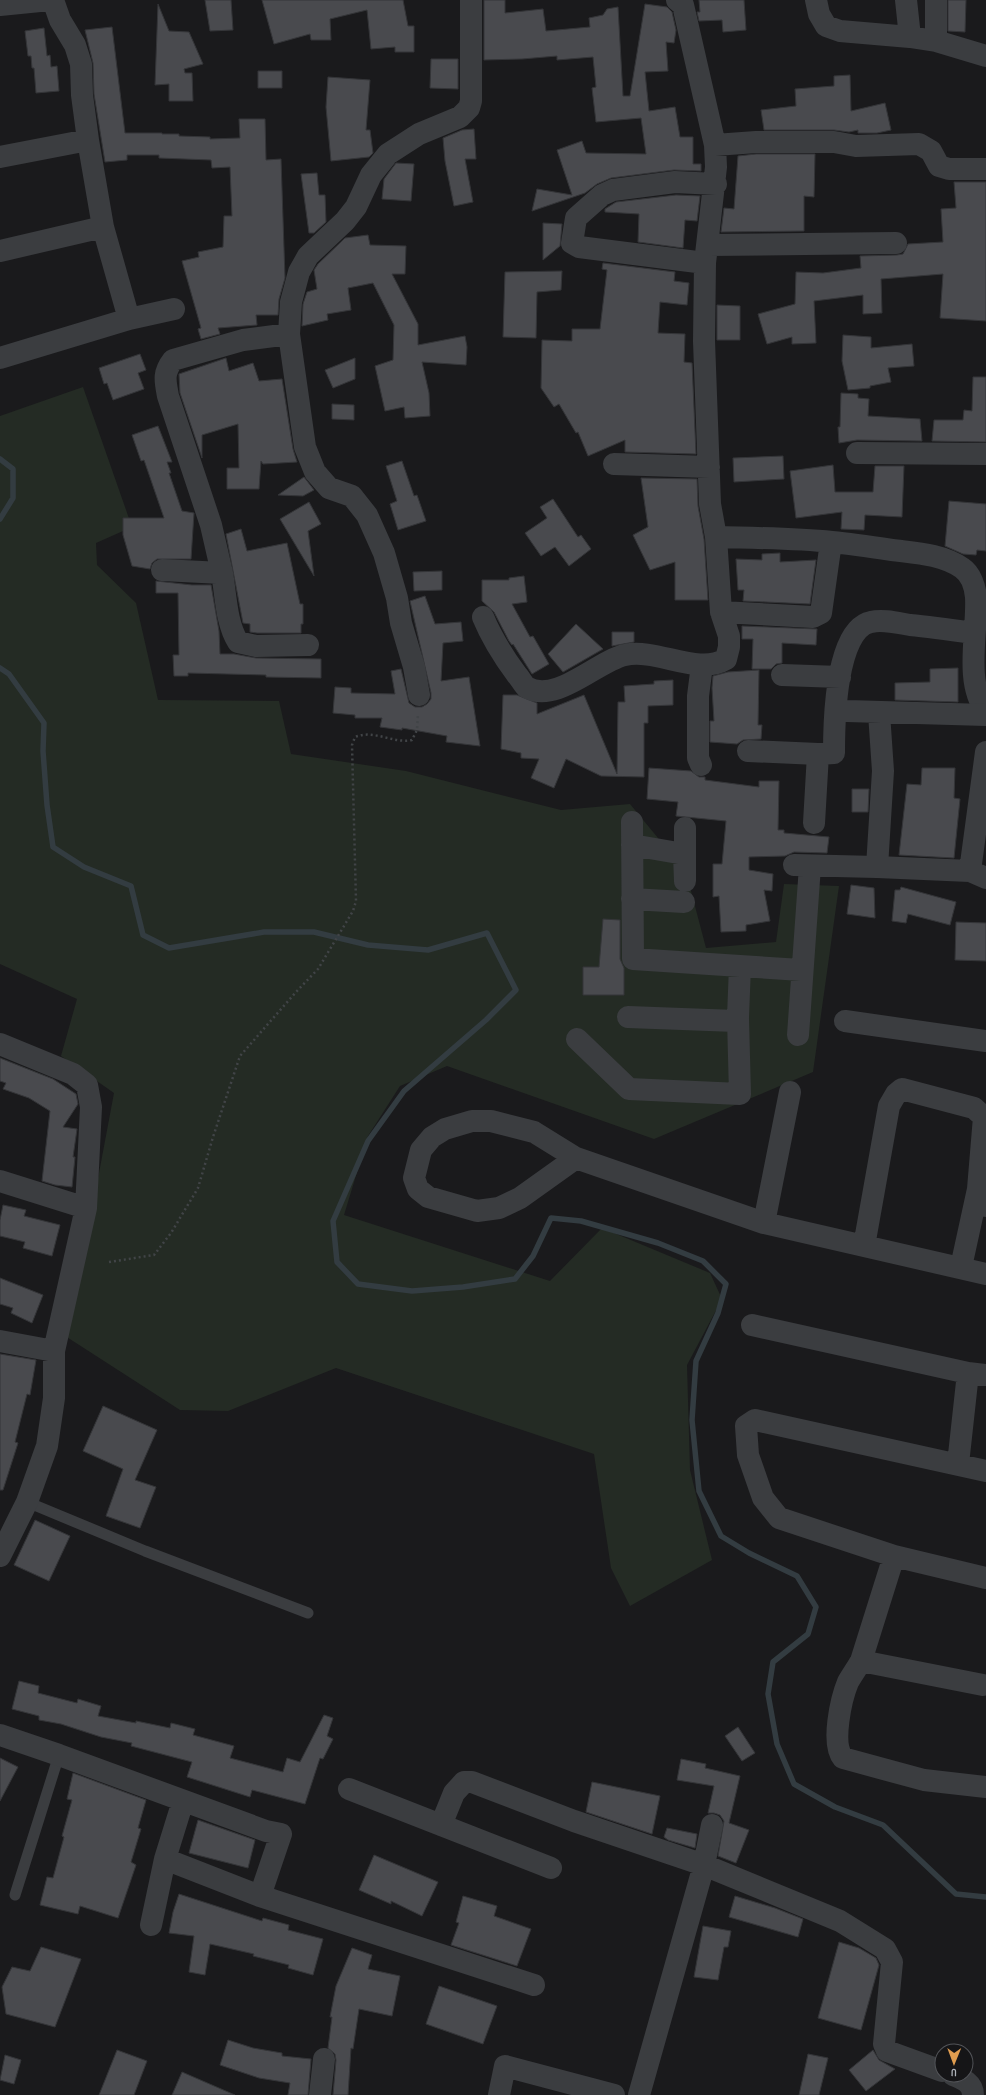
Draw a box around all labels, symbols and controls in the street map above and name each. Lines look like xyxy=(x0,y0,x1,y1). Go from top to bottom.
north arrow xyxy=(934,2043,974,2083)
text: U xyxy=(951,2066,957,2079)

